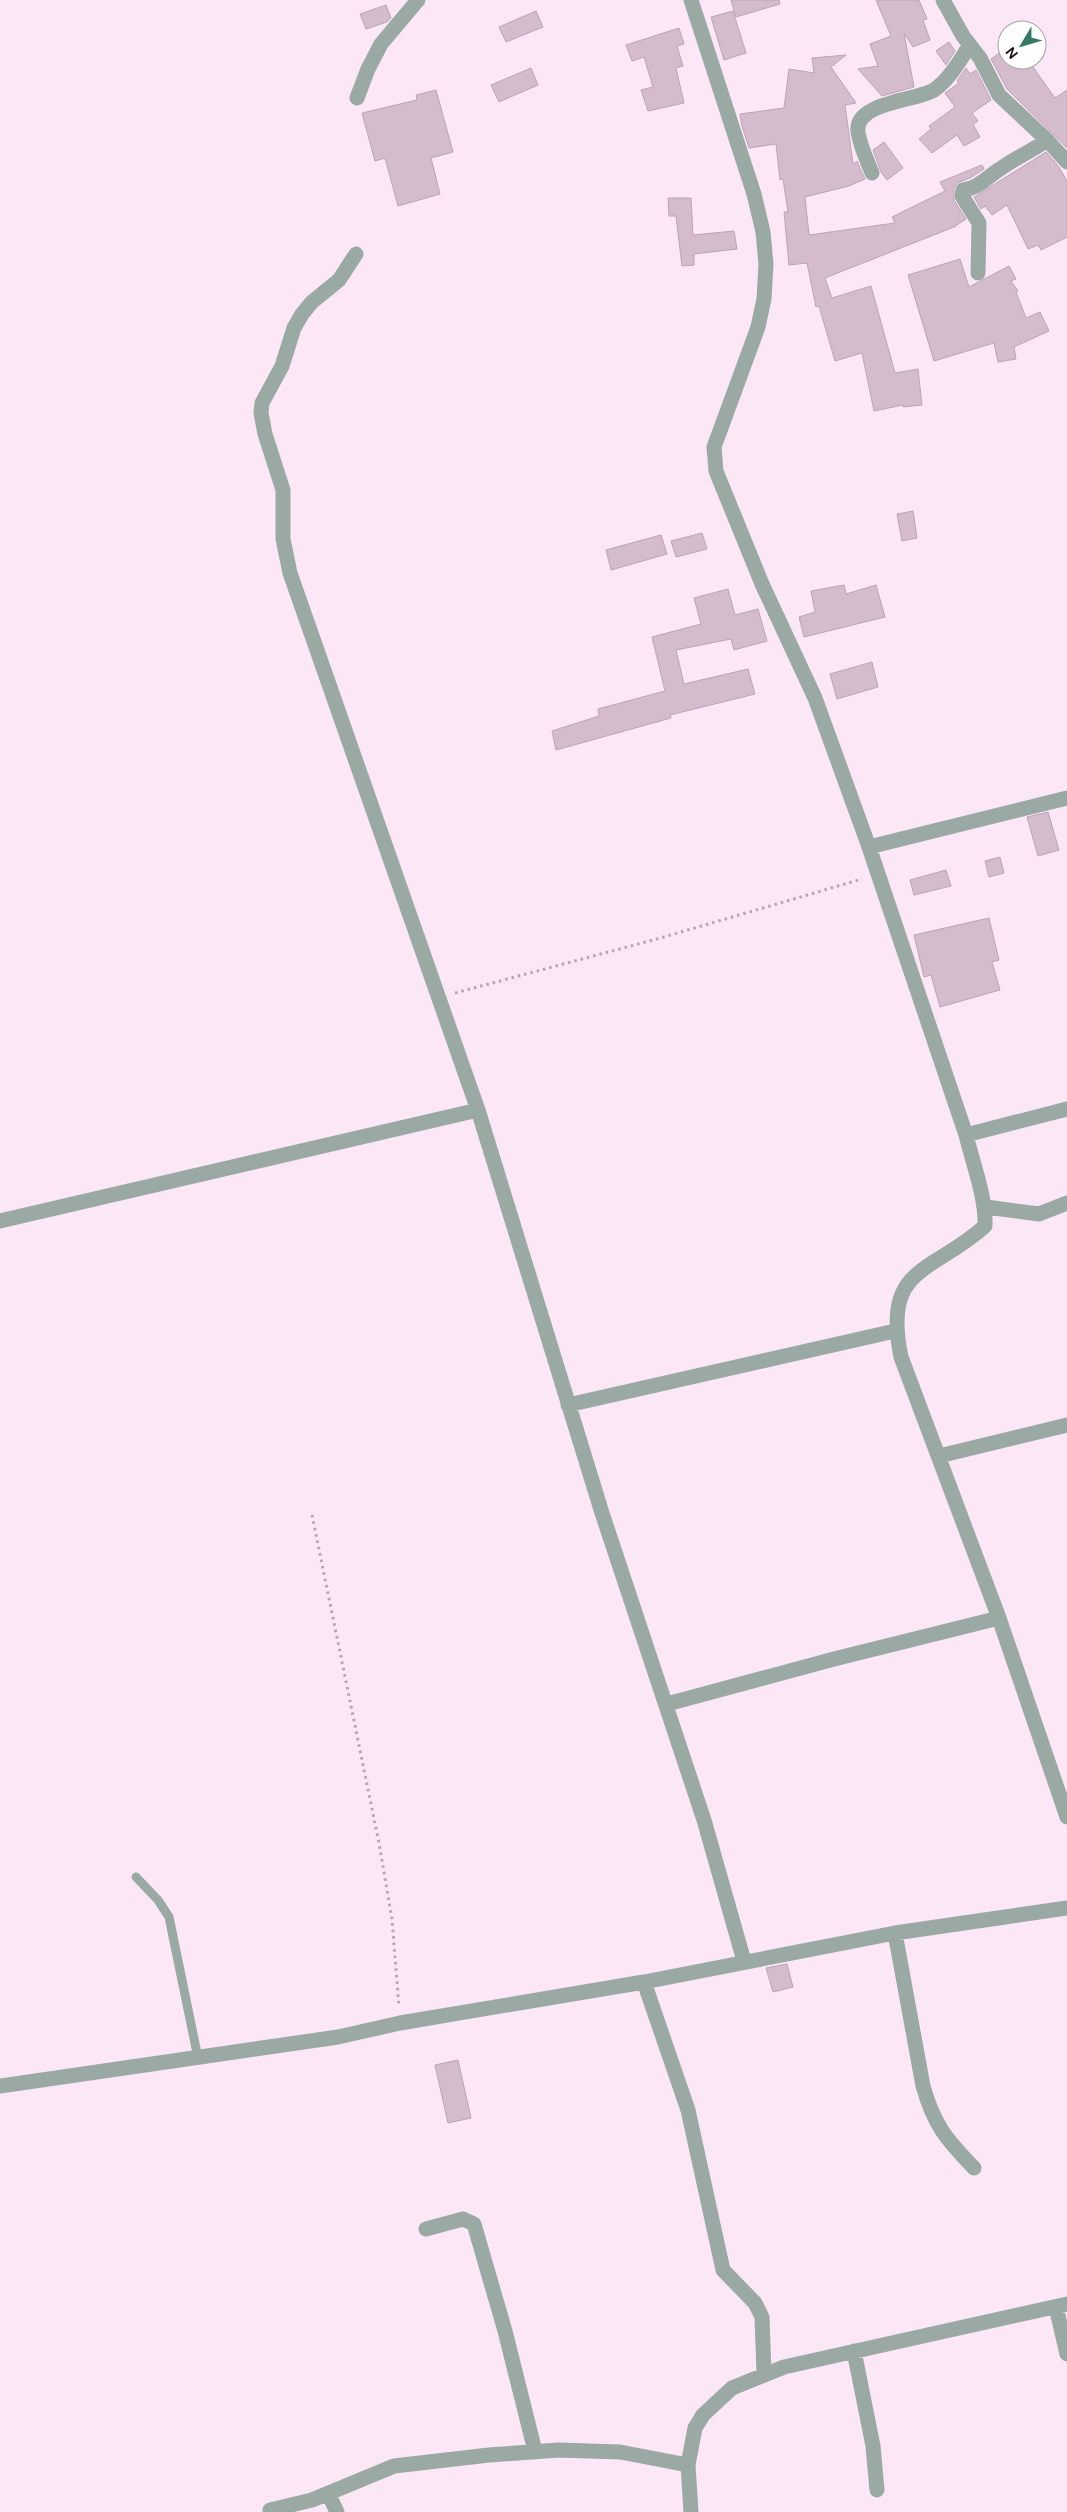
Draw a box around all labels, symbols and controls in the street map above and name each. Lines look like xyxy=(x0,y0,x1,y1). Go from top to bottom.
north arrow xyxy=(997,20,1047,70)
text: N xyxy=(1002,43,1022,63)

